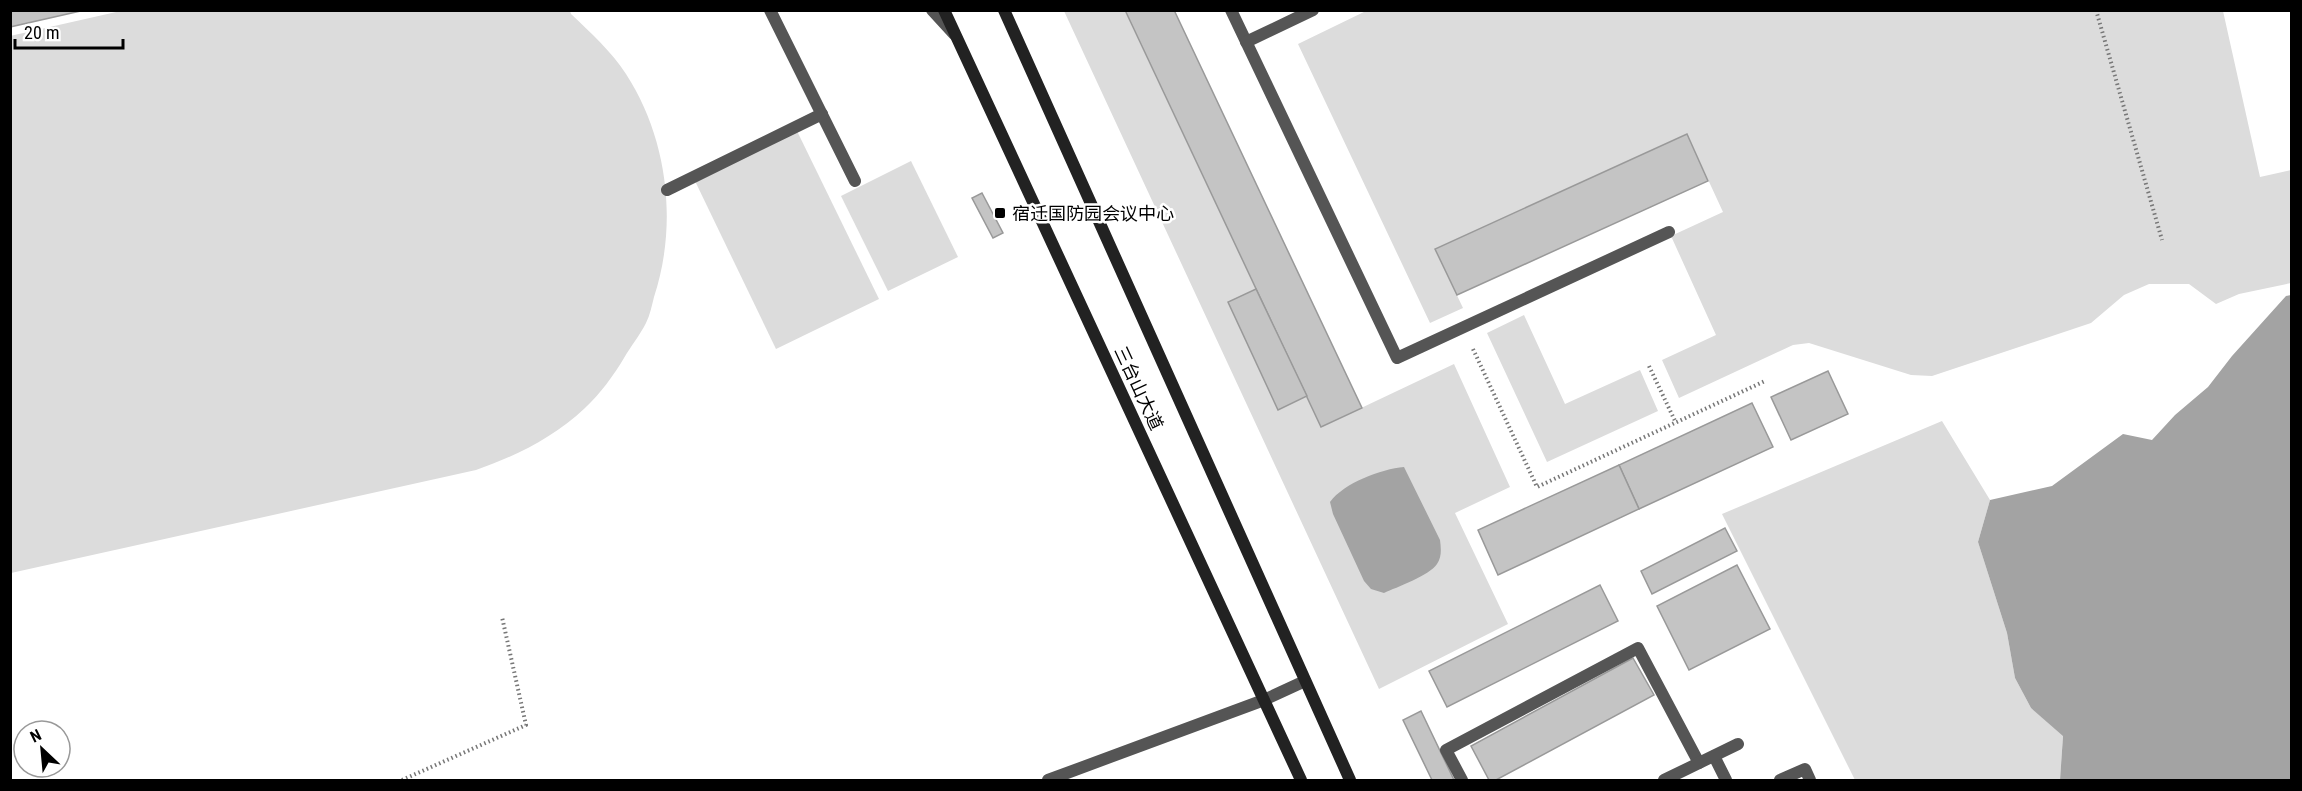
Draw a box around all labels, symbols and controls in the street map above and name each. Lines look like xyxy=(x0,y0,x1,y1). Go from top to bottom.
scale bar xyxy=(15,12,123,50)
text: 20 m xyxy=(24,22,59,43)
place label: 宿迁国防园会议中心 xyxy=(1012,203,1174,224)
marker: 宿迁国防园会议中心 xyxy=(993,206,1007,220)
street label: 三台山大道 xyxy=(1110,343,1168,433)
north arrow xyxy=(12,719,72,779)
text: N xyxy=(27,725,44,747)

